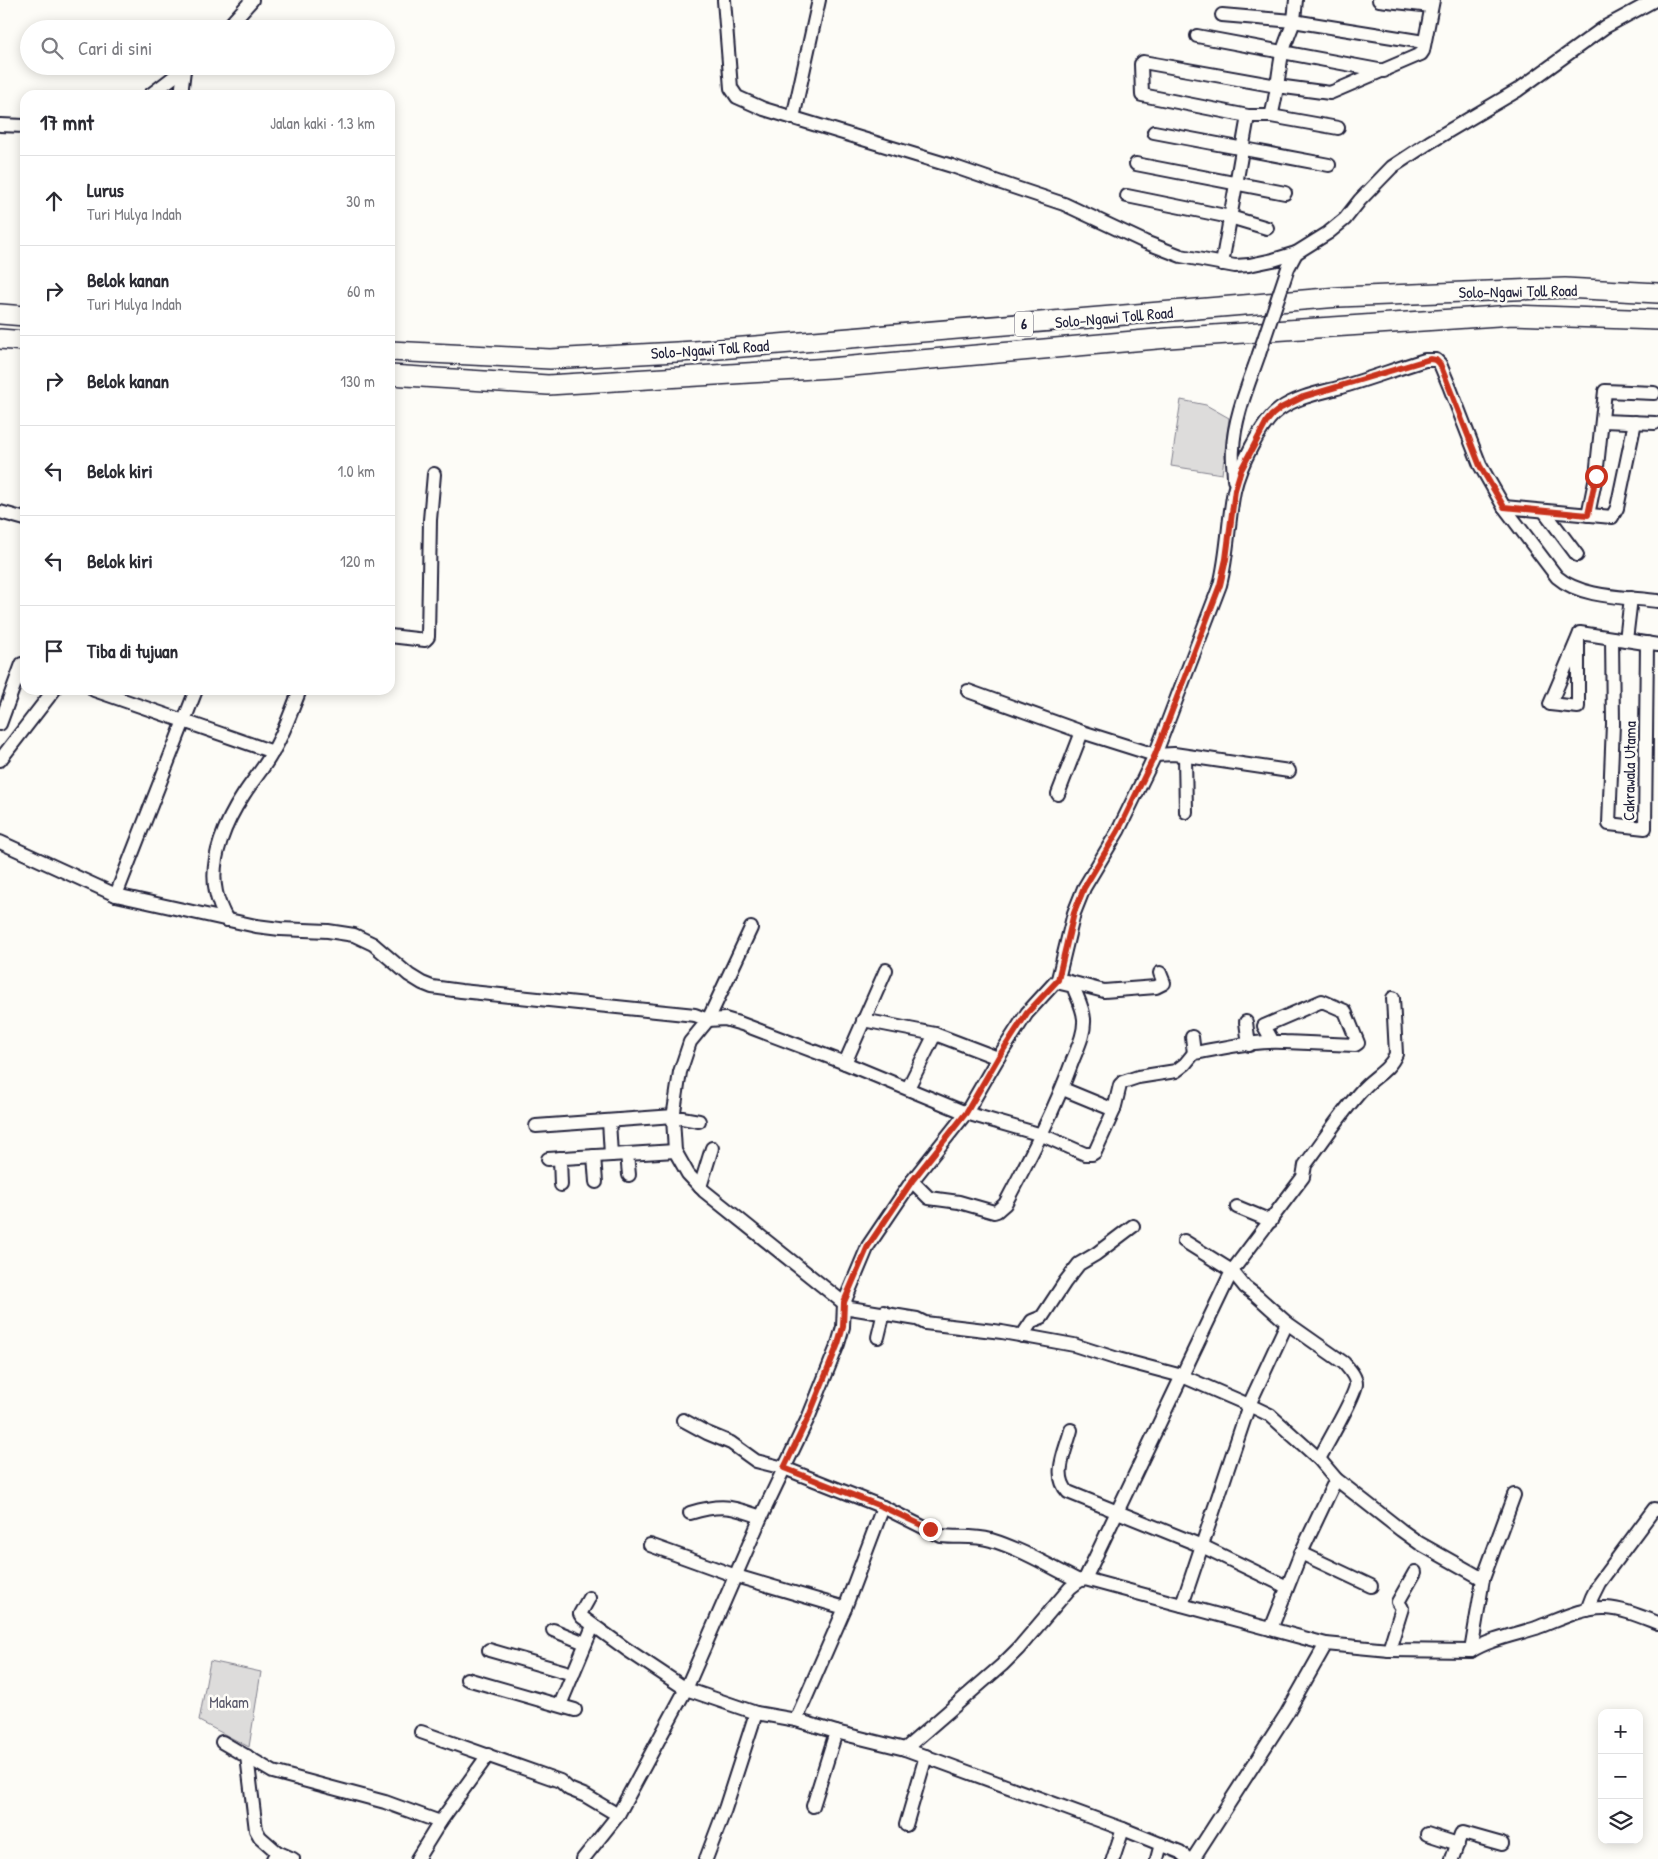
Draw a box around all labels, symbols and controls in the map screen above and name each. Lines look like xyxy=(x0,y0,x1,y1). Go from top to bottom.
search box xyxy=(20,20,395,75)
icon: search xyxy=(38,34,66,62)
text: Cari di sini xyxy=(78,35,152,61)
text: 17 mnt xyxy=(40,108,94,137)
text: Jalan kaki · 1.3 km xyxy=(270,112,375,134)
text: Lurus xyxy=(87,177,124,203)
icon: ahead xyxy=(40,187,68,215)
text: 30 m xyxy=(346,190,375,212)
text: Turi Mulya Indah xyxy=(87,203,181,225)
text: Belok kanan xyxy=(87,267,169,293)
icon: right xyxy=(40,277,68,305)
street label: Solo–Ngawi Toll Road xyxy=(1459,279,1577,303)
text: 60 m xyxy=(347,280,375,302)
text: Turi Mulya Indah xyxy=(87,293,181,315)
street label: Solo–Ngawi Toll Road xyxy=(1054,301,1174,333)
road number: 6 xyxy=(1015,312,1033,336)
street label: Solo–Ngawi Toll Road xyxy=(650,334,770,364)
icon: right xyxy=(40,367,68,395)
text: Belok kanan xyxy=(87,368,169,394)
text: 130 m xyxy=(340,370,375,392)
icon: left xyxy=(40,457,68,485)
text: Belok kiri xyxy=(87,458,153,484)
text: 1.0 km xyxy=(337,460,375,482)
route start xyxy=(1585,465,1608,488)
icon: left xyxy=(40,547,68,575)
text: Belok kiri xyxy=(87,548,153,574)
text: 120 m xyxy=(340,550,375,572)
icon: arrive xyxy=(40,637,68,665)
text: Tiba di tujuan xyxy=(87,638,178,664)
street label: Cakrawala Utama xyxy=(1617,721,1641,821)
route end xyxy=(919,1518,942,1541)
park label: Makam xyxy=(209,1691,249,1713)
map controls xyxy=(1598,1709,1643,1844)
button: + xyxy=(1598,1709,1643,1754)
button: − xyxy=(1598,1754,1643,1799)
button: layers xyxy=(1598,1799,1643,1844)

